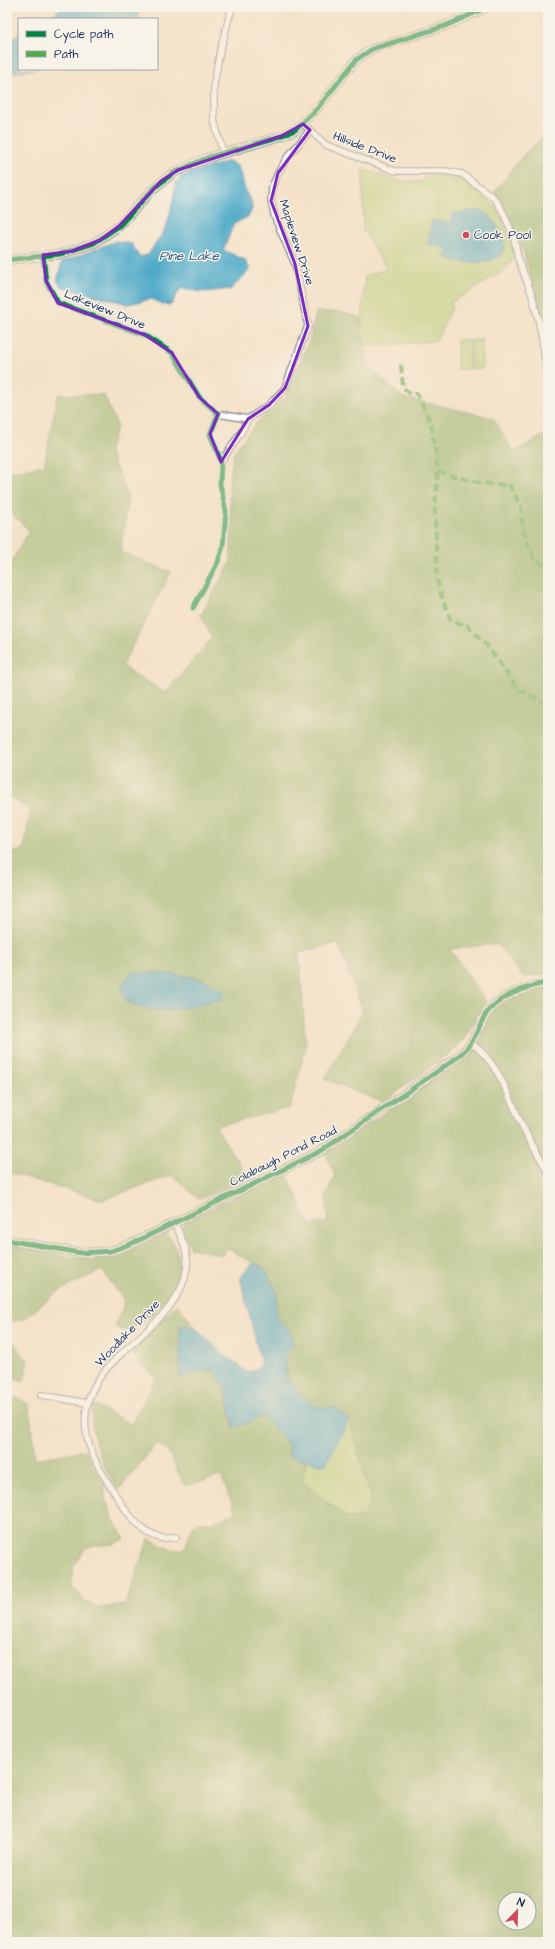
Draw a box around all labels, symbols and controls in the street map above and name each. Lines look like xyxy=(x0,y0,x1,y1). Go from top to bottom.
legend xyxy=(18,18,158,70)
text: Cycle path xyxy=(54,26,113,44)
text: Path xyxy=(54,46,79,63)
street label: Hillside Drive xyxy=(330,128,400,168)
street label: Mapleview Drive xyxy=(275,197,319,288)
place label: Cook Pool xyxy=(474,227,531,244)
marker: Cook Pool xyxy=(461,230,471,240)
water label: Pine Lake xyxy=(159,247,220,265)
street label: Lakeview Drive xyxy=(62,285,148,334)
street label: Colabaugh Pond Road xyxy=(227,1122,340,1192)
street label: Woodlake Drive xyxy=(91,1296,164,1370)
north arrow xyxy=(497,1891,537,1931)
text: N xyxy=(515,1894,527,1911)

